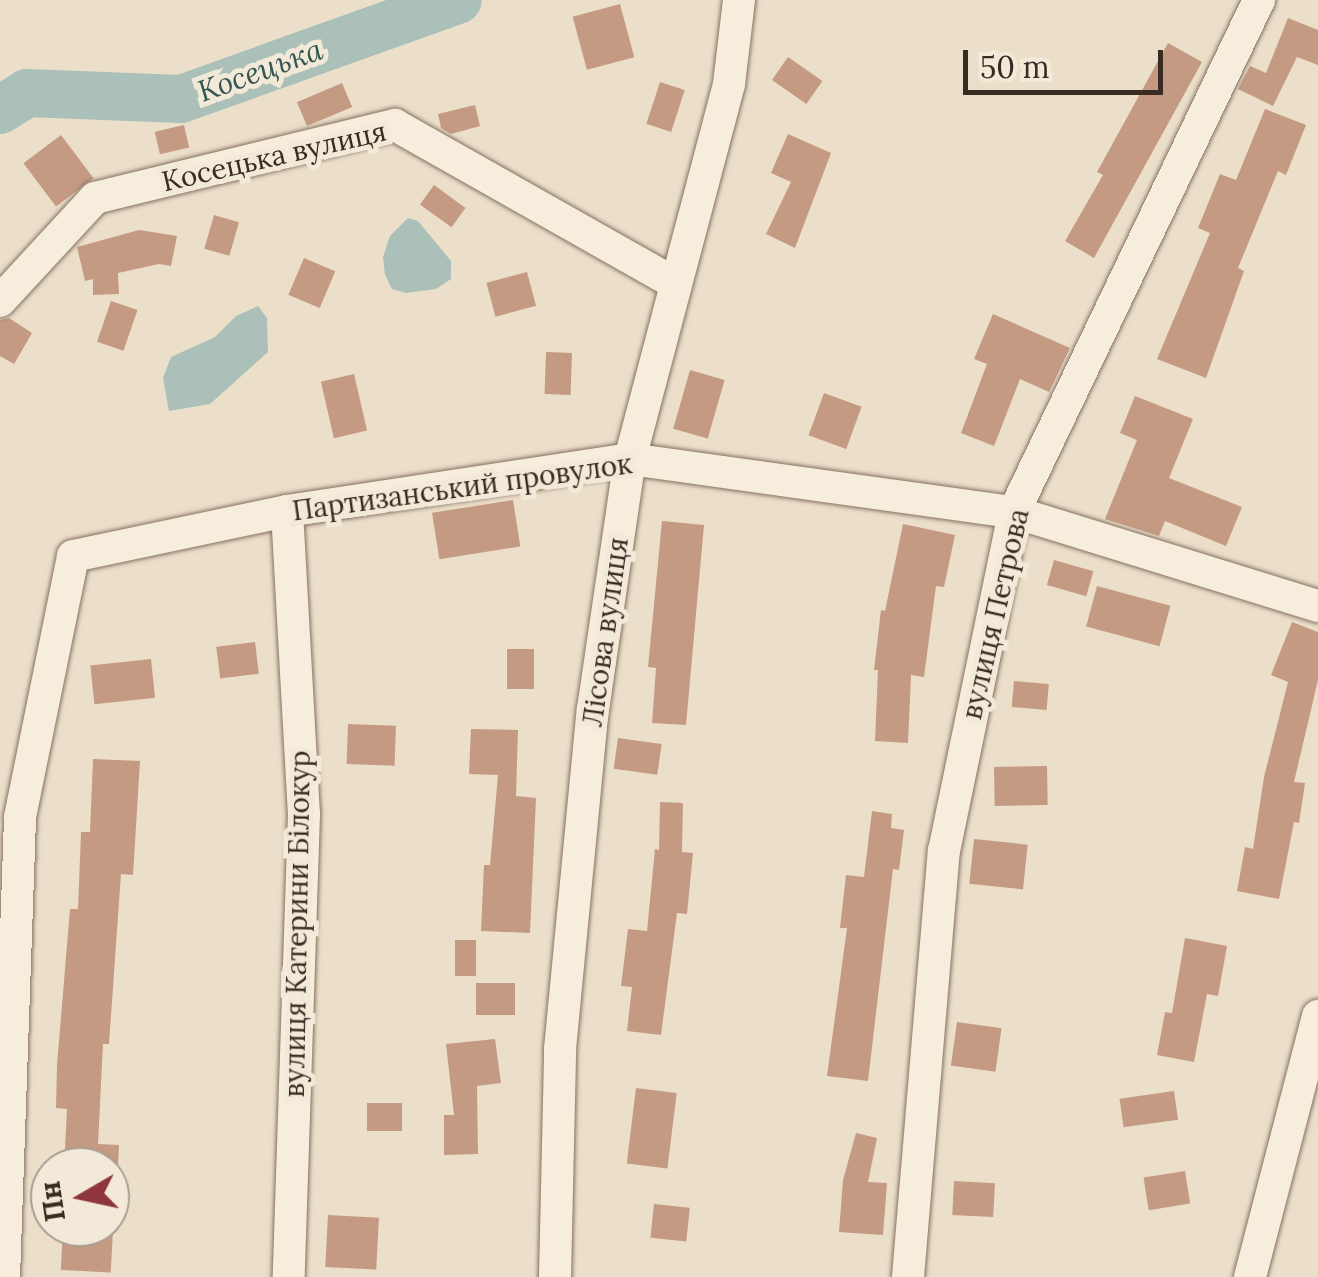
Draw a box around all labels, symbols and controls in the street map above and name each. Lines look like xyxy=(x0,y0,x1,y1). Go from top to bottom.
scale bar xyxy=(968,30,1168,92)
water label: Косецька xyxy=(193,31,327,109)
text: 50 m xyxy=(980,48,1050,86)
street label: Косецька вулиця xyxy=(159,114,389,198)
street label: Партизанський провулок xyxy=(290,447,634,527)
street label: вулиця Петрова xyxy=(954,505,1036,723)
street label: Лісова вулиця xyxy=(575,535,635,729)
street label: вулиця Катерини Білокур xyxy=(277,750,317,1098)
north arrow xyxy=(30,1147,130,1247)
text: Пн xyxy=(31,1179,73,1224)

